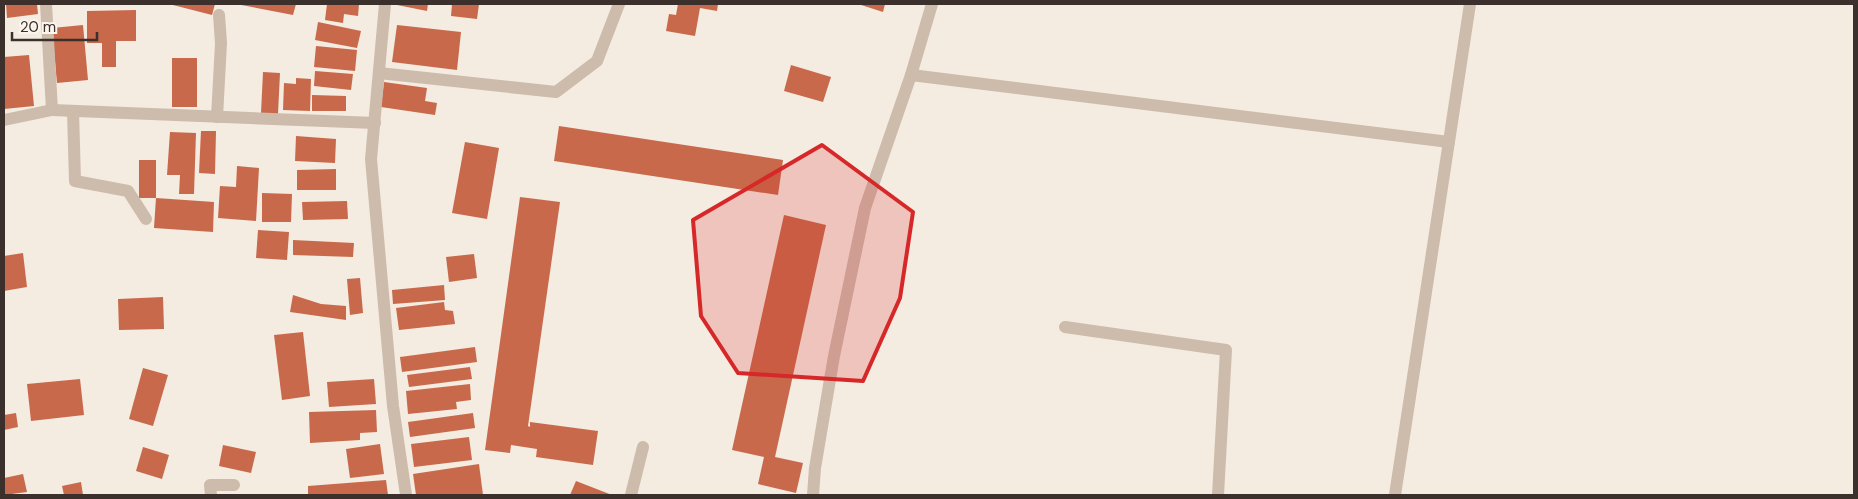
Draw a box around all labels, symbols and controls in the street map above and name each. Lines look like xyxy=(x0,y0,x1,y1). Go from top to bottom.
scale bar xyxy=(12,10,98,42)
text: 20 m xyxy=(20,17,56,37)

